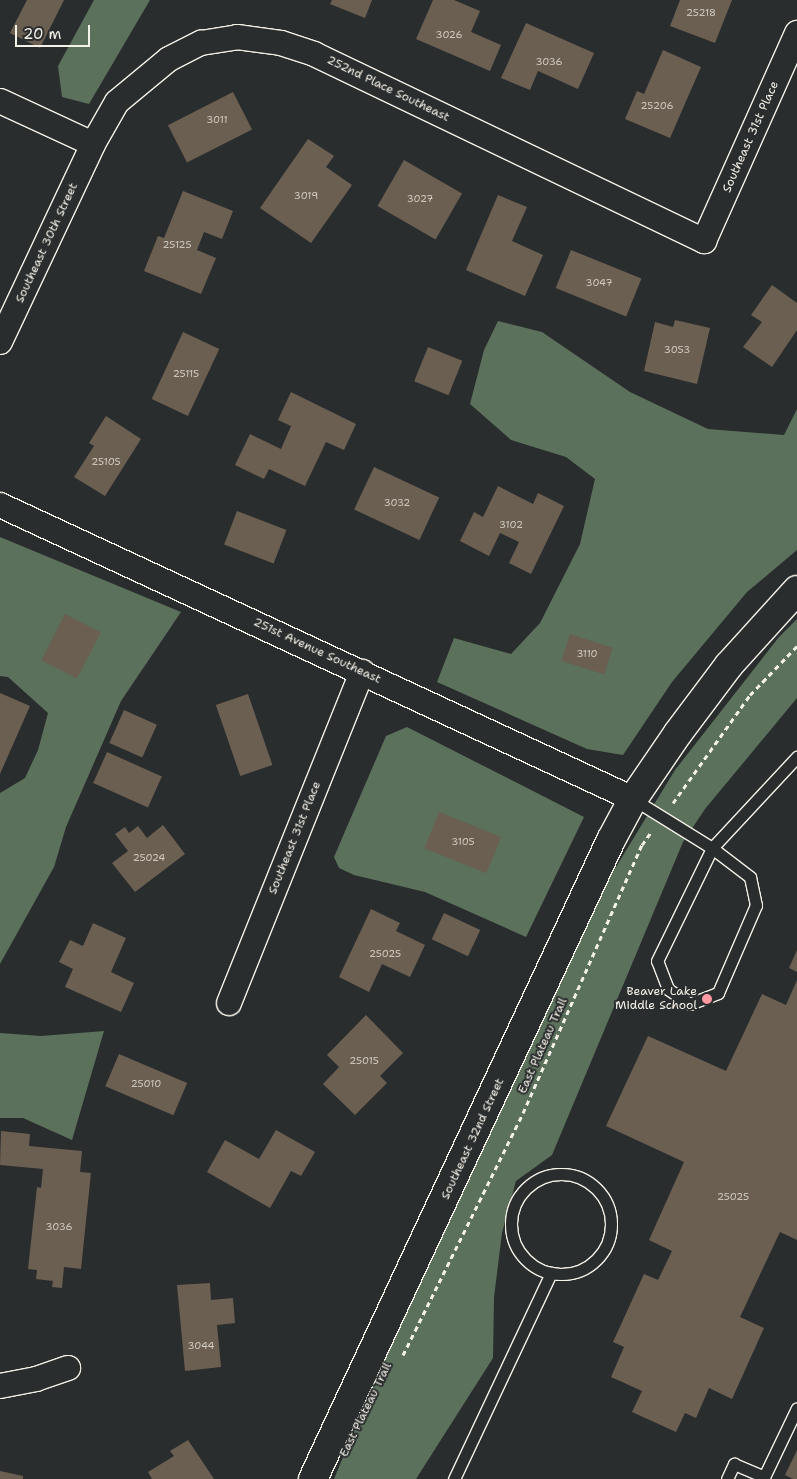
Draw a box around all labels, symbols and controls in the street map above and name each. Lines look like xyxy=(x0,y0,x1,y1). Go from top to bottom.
house number: 25218 xyxy=(686,7,716,19)
scale bar xyxy=(18,15,92,47)
text: 20 m xyxy=(23,24,62,44)
house number: 3026 xyxy=(436,29,462,41)
street label: 252nd Place Southeast xyxy=(324,53,452,125)
house number: 3036 xyxy=(535,56,563,68)
street label: Southeast 31st Place xyxy=(720,79,782,195)
house number: 25206 xyxy=(641,100,673,112)
house number: 3011 xyxy=(206,114,228,126)
street label: Southeast 30th Street xyxy=(13,181,81,305)
house number: 3019 xyxy=(294,190,318,202)
house number: 3027 xyxy=(407,193,433,205)
house number: 25125 xyxy=(162,239,192,251)
house number: 3047 xyxy=(586,277,612,289)
house number: 3053 xyxy=(664,344,690,356)
house number: 25115 xyxy=(173,368,199,380)
house number: 25105 xyxy=(91,456,121,468)
house number: 3032 xyxy=(384,497,410,509)
house number: 3102 xyxy=(499,519,523,531)
street label: 251st Avenue Southeast xyxy=(251,615,383,687)
house number: 3110 xyxy=(576,648,598,660)
street label: Southeast 31st Place xyxy=(266,780,324,896)
house number: 3105 xyxy=(451,836,475,848)
house number: 25024 xyxy=(133,852,165,864)
house number: 25025 xyxy=(369,948,401,960)
place label: Beaver Lake Middle School xyxy=(615,985,697,1013)
marker: Beaver Lake Middle School xyxy=(701,993,713,1005)
street label: East Plateau Trail xyxy=(515,996,571,1096)
house number: 25015 xyxy=(349,1055,379,1067)
street label: Southeast 32nd Street xyxy=(439,1076,507,1202)
house number: 25010 xyxy=(131,1078,161,1090)
house number: 25025 xyxy=(717,1191,749,1203)
house number: 3036 xyxy=(45,1221,73,1233)
house number: 3044 xyxy=(187,1340,215,1352)
street label: East Plateau Trail xyxy=(337,1361,395,1459)

